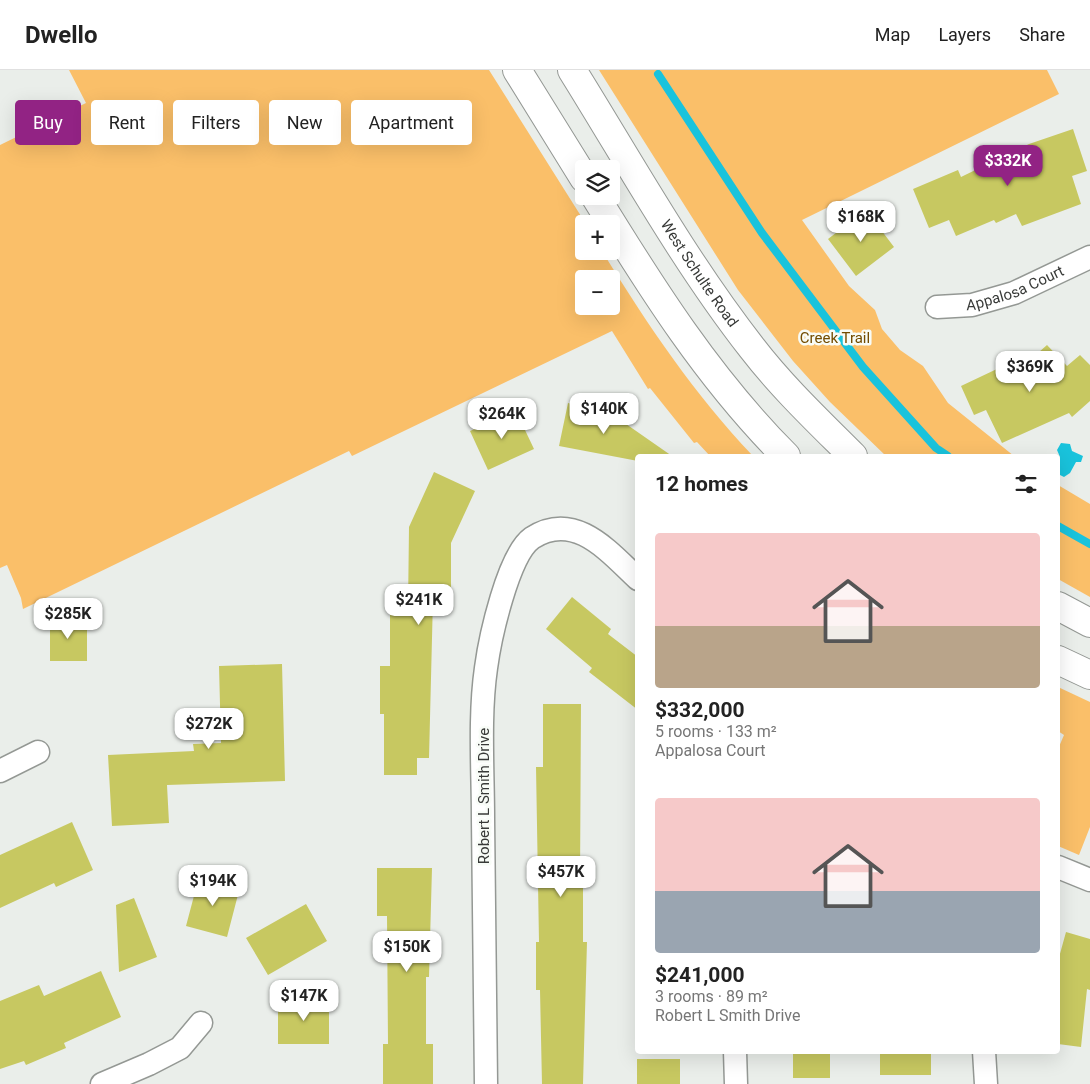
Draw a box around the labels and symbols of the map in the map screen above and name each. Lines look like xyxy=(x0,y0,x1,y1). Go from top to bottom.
pin: $332K xyxy=(973,144,1043,187)
pin: $168K xyxy=(826,200,896,243)
street label: West Schulte Road xyxy=(657,216,742,331)
street label: Appalosa Court xyxy=(966,262,1067,314)
park label: Creek Trail xyxy=(800,329,870,347)
pin: $369K xyxy=(995,350,1065,393)
pin: $140K xyxy=(569,392,639,435)
pin: $264K xyxy=(467,398,537,440)
pin: $241K xyxy=(384,584,454,626)
pin: $285K xyxy=(33,598,103,640)
pin: $272K xyxy=(174,708,244,750)
street label: Robert L Smith Drive xyxy=(475,728,493,864)
pin: $457K xyxy=(526,856,596,898)
pin: $194K xyxy=(178,864,248,907)
pin: $150K xyxy=(372,930,442,973)
pin: $147K xyxy=(269,980,339,1022)

